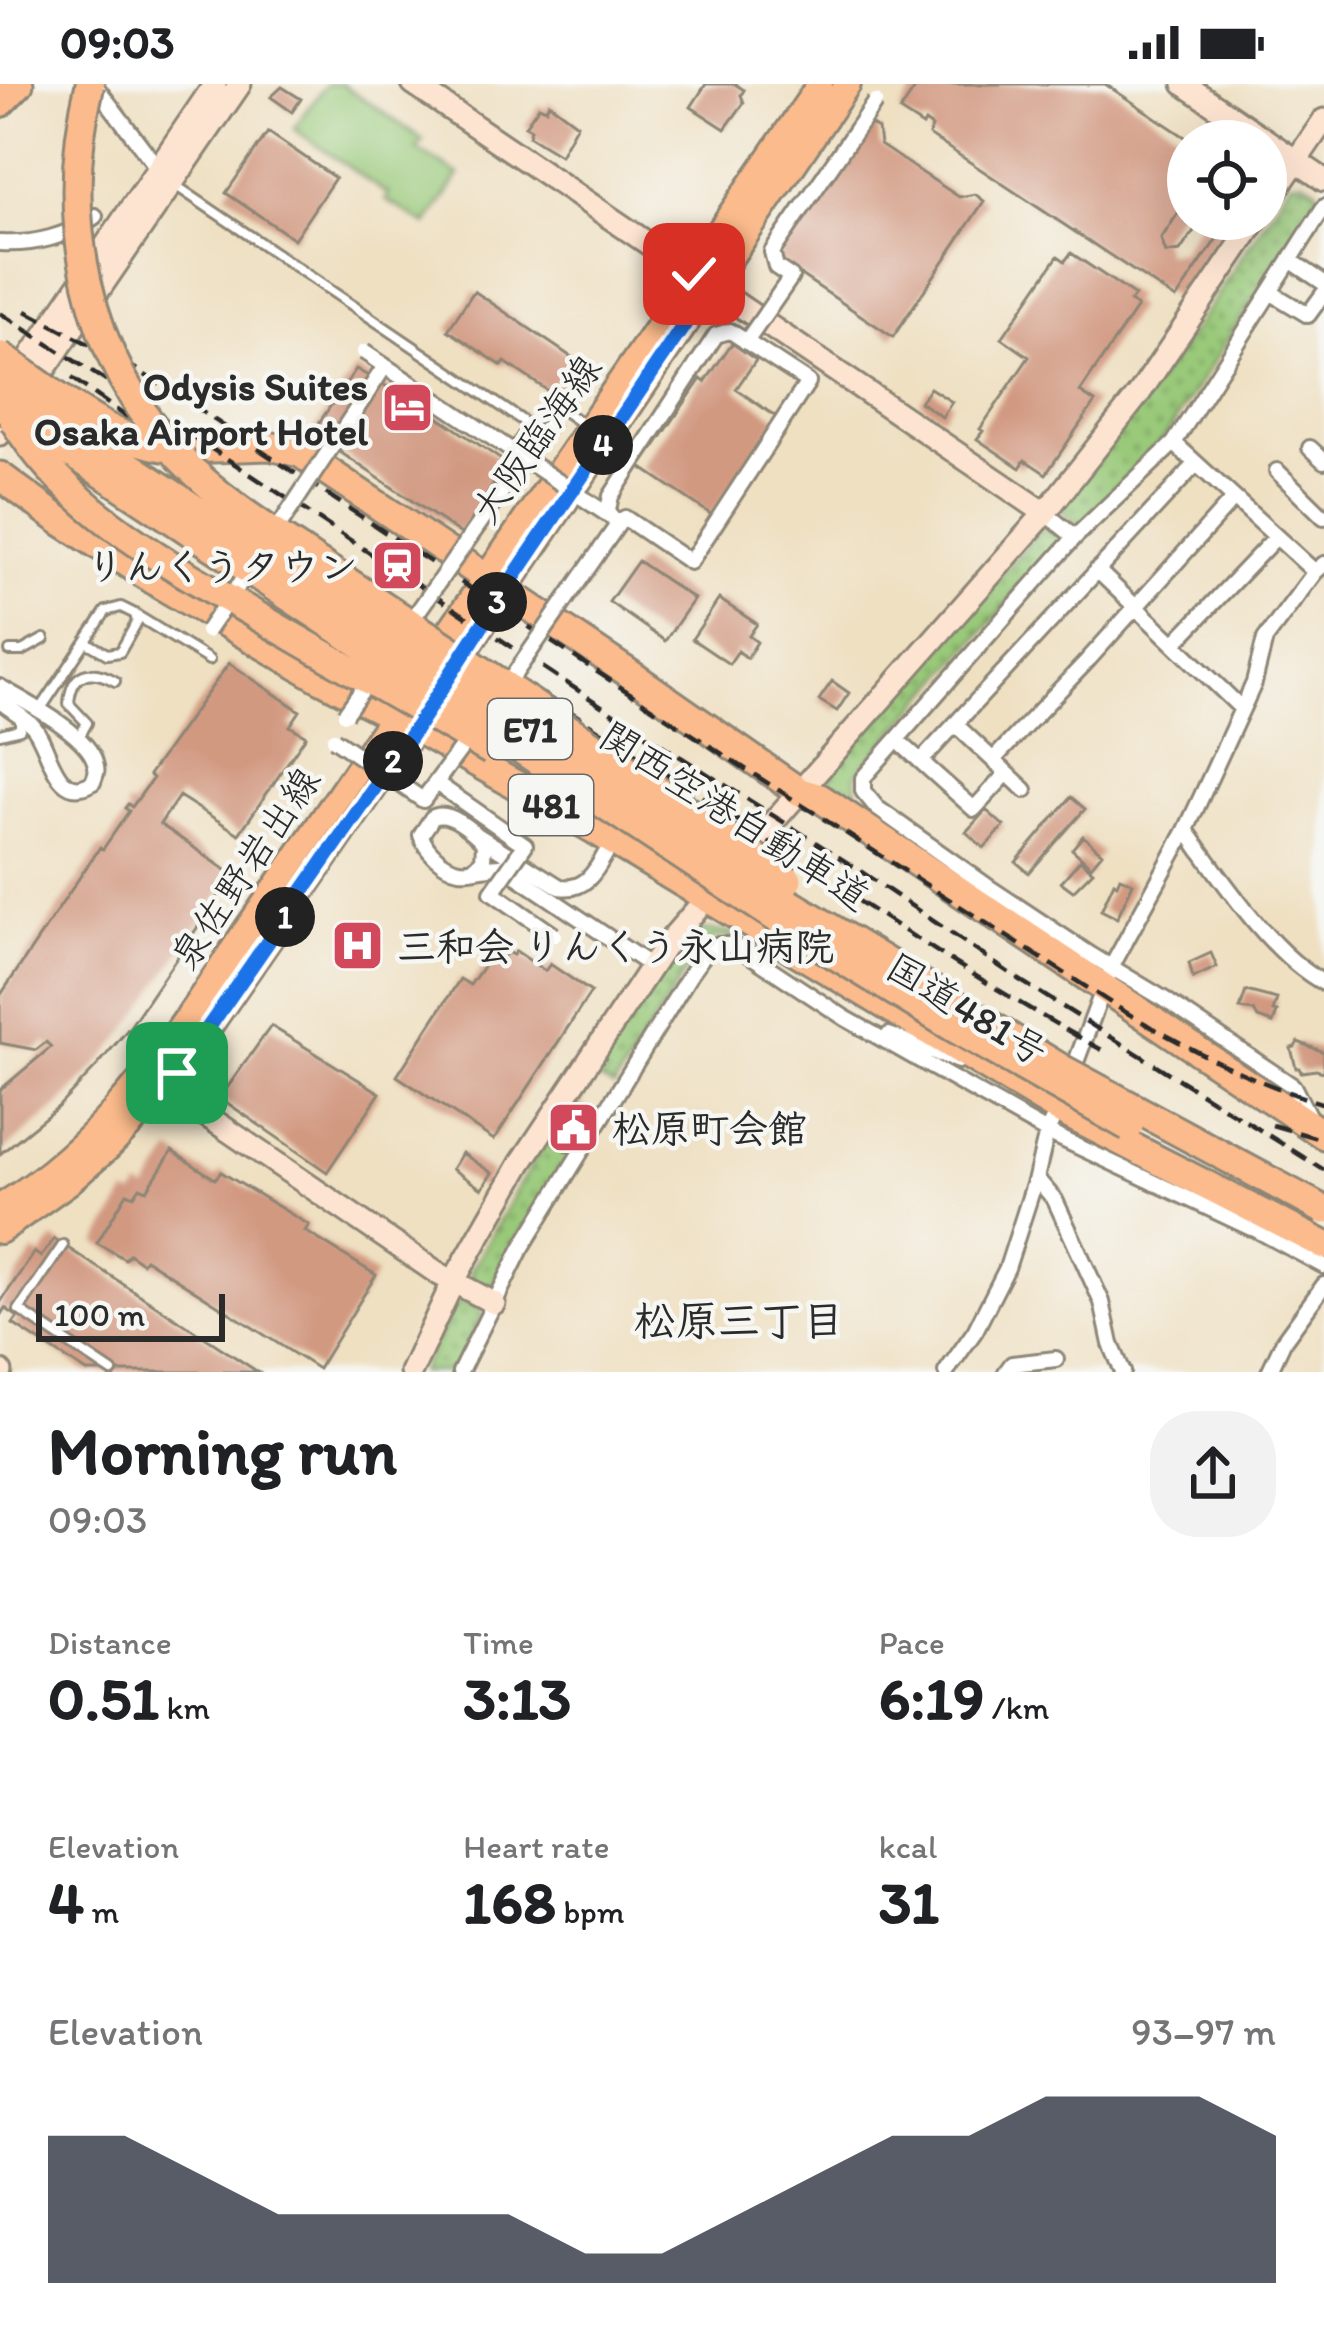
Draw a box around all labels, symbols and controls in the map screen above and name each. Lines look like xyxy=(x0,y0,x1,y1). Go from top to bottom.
text: 09:03 xyxy=(60,15,175,69)
map controls xyxy=(1167,120,1287,240)
button: locate xyxy=(1167,120,1287,240)
pin xyxy=(643,223,745,325)
icon: check xyxy=(661,241,727,307)
street label: 大阪臨海線 xyxy=(461,346,611,532)
place label: Odysis Suites Osaka Airport Hotel xyxy=(34,363,369,455)
hotel icon: Odysis Suites Osaka Airport Hotel xyxy=(379,380,435,436)
pin: 4 xyxy=(573,415,633,475)
text: 4 xyxy=(593,425,613,464)
station icon: りんくうタウン xyxy=(369,538,425,594)
place label: りんくうタウン xyxy=(86,543,358,590)
pin: 3 xyxy=(467,572,527,632)
text: 3 xyxy=(488,582,506,621)
road number: E71 xyxy=(488,699,572,759)
street label: 関西空港自動車道 xyxy=(591,711,879,921)
pin: 2 xyxy=(363,731,423,791)
text: 2 xyxy=(384,741,402,780)
street label: 泉佐野岩出線 xyxy=(160,758,330,978)
road number: 481 xyxy=(509,775,593,835)
pin: 1 xyxy=(255,887,315,947)
text: 1 xyxy=(277,897,293,936)
hospital icon: 三和会 りんくう永山病院 xyxy=(330,918,386,974)
place label: 三和会 りんくう永山病院 xyxy=(397,923,834,970)
street label: 国道481号 xyxy=(878,943,1056,1075)
pin xyxy=(126,1022,228,1124)
icon: arrive xyxy=(144,1040,210,1106)
public building icon: 松原町会館 xyxy=(545,1100,601,1156)
place label: 松原町会館 xyxy=(612,1105,807,1152)
scale bar xyxy=(36,1288,225,1341)
text: 100 m xyxy=(54,1295,145,1334)
district label: 松原三丁目 xyxy=(634,1295,844,1346)
text: Morning run xyxy=(48,1411,397,1491)
button: share xyxy=(1150,1411,1276,1537)
text: 09:03 xyxy=(48,1496,147,1543)
text: Distance xyxy=(48,1623,172,1662)
text: Time xyxy=(463,1623,534,1662)
text: Pace xyxy=(879,1623,945,1662)
text: 0.51 xyxy=(48,1662,159,1734)
text: 3:13 xyxy=(463,1662,571,1734)
text: 6:19 xyxy=(879,1662,984,1734)
text: km xyxy=(159,1688,210,1727)
text: /km xyxy=(984,1688,1049,1727)
text: Elevation xyxy=(48,1827,179,1866)
text: Heart rate xyxy=(463,1827,609,1866)
text: kcal xyxy=(879,1827,937,1866)
text: 4 xyxy=(48,1866,84,1938)
text: 168 xyxy=(463,1866,556,1938)
text: 31 xyxy=(879,1866,939,1938)
text: m xyxy=(84,1892,119,1931)
text: bpm xyxy=(556,1892,624,1931)
text: Elevation xyxy=(48,2008,203,2055)
text: 93–97 m xyxy=(1131,2008,1276,2055)

